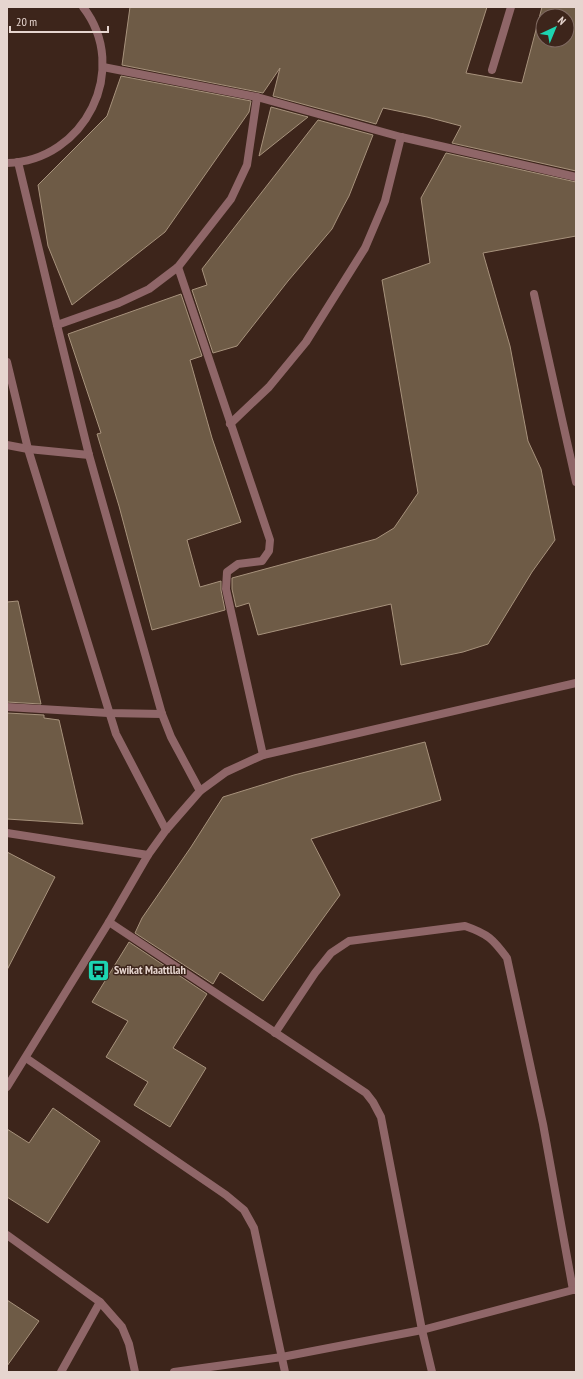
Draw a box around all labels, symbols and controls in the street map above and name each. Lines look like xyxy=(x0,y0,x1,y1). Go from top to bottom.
scale bar xyxy=(10,8,108,34)
north arrow xyxy=(535,8,575,48)
text: 20 m xyxy=(16,14,37,29)
text: N xyxy=(555,14,569,28)
bus stop icon: Swikat Maattllah xyxy=(85,957,111,983)
place label: Swikat Maattllah xyxy=(114,962,186,977)

